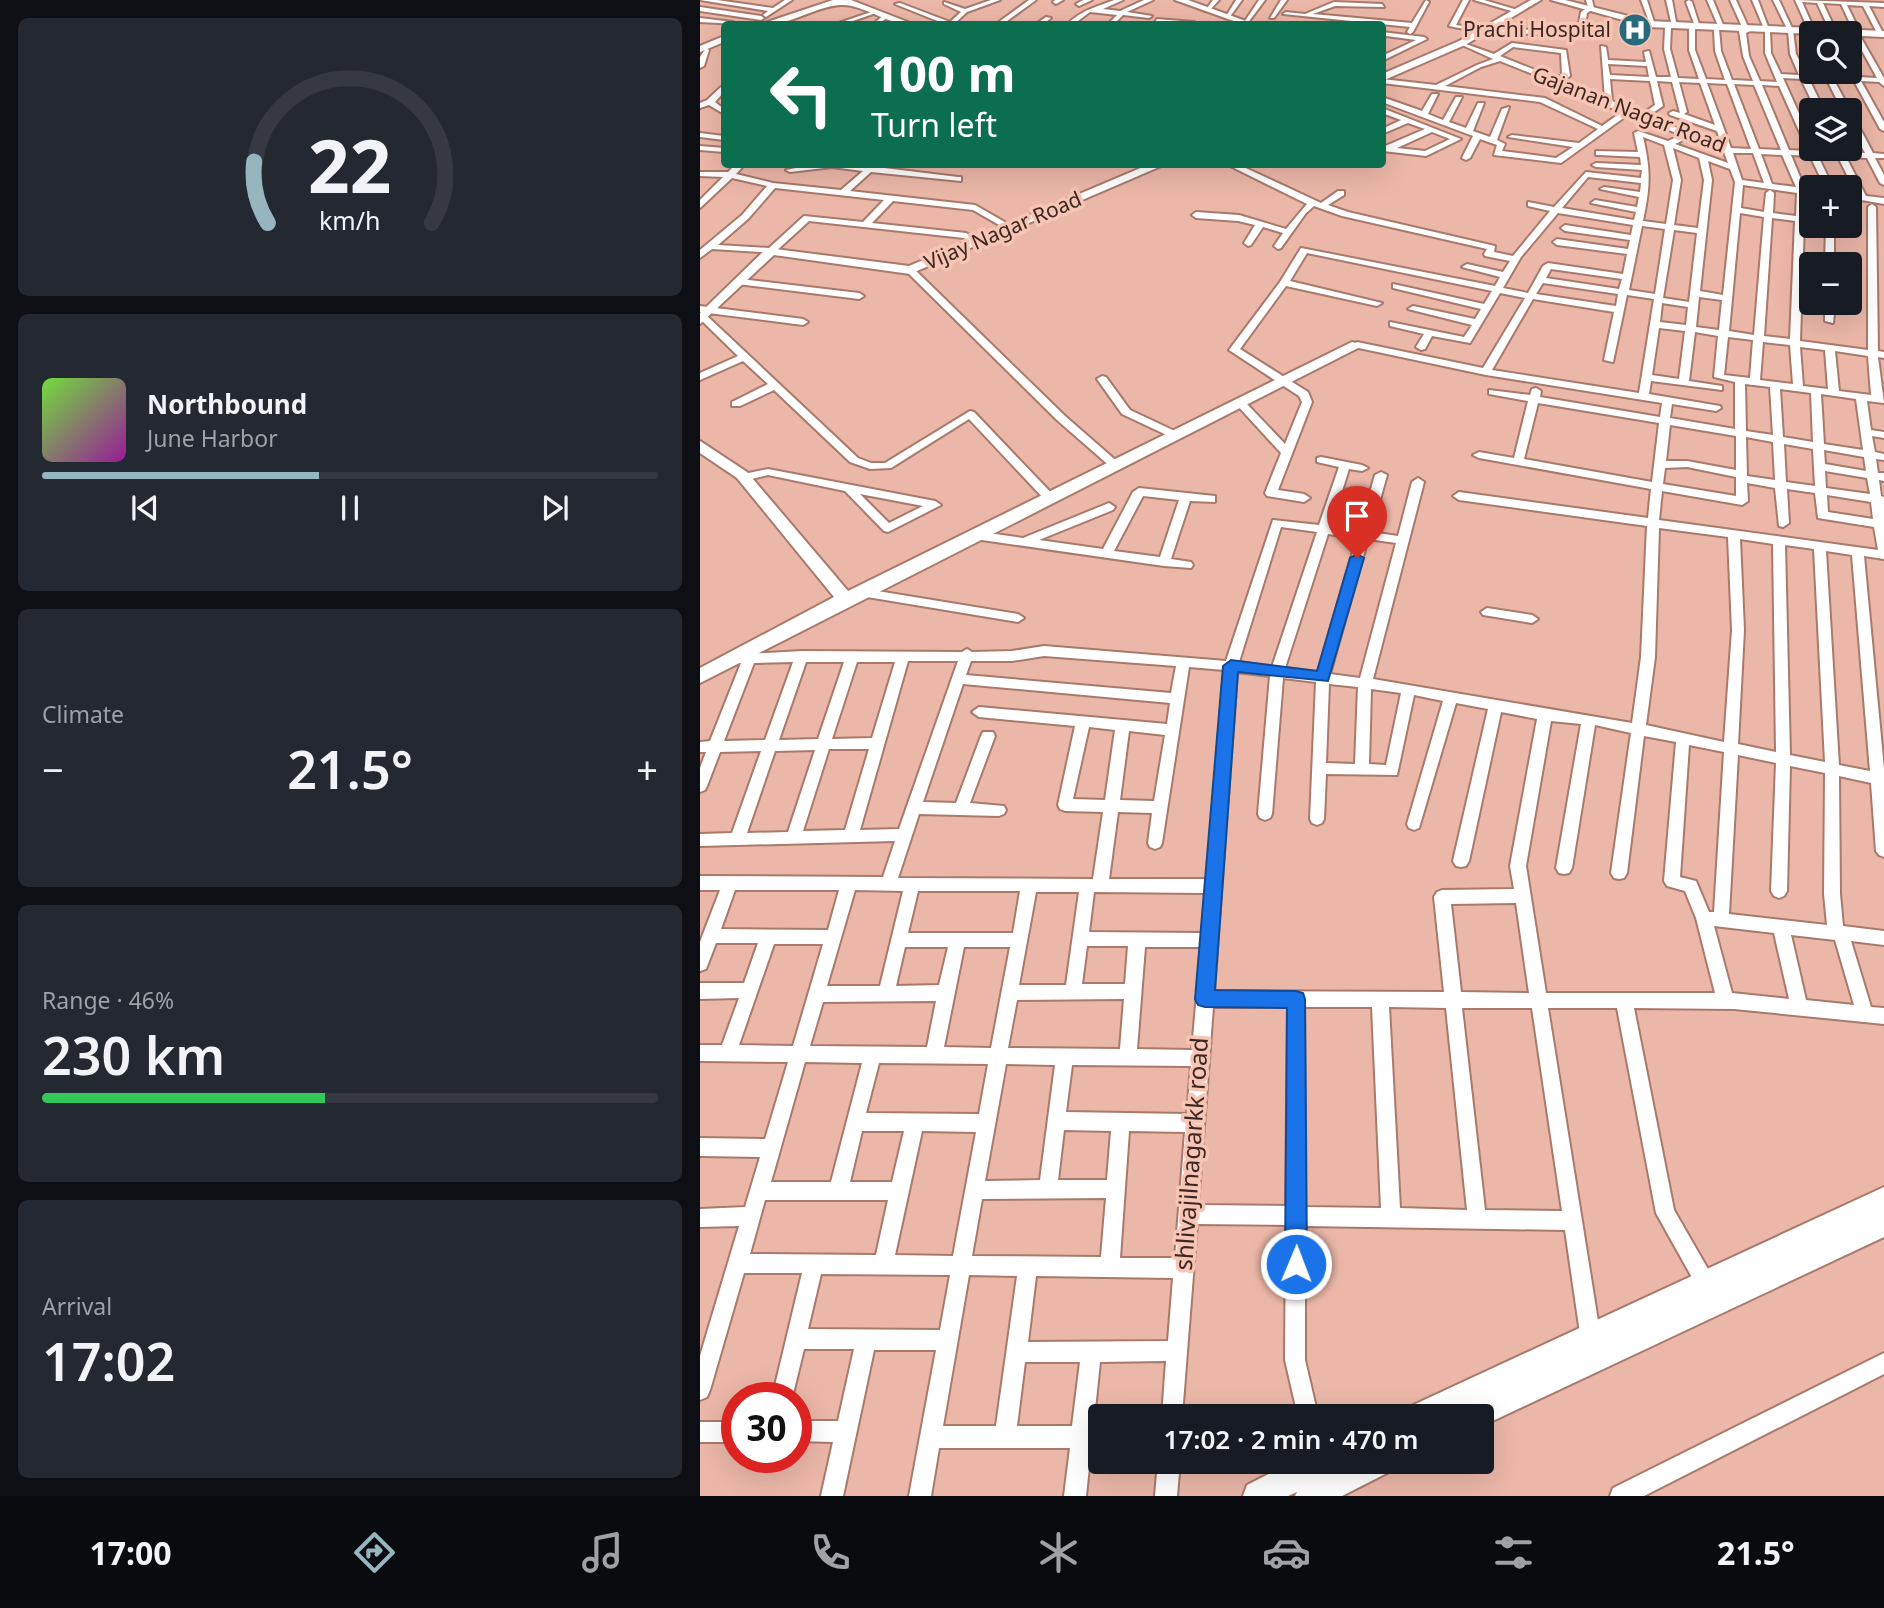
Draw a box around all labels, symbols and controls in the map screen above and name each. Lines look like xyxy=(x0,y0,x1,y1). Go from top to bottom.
hospital icon: Prachi Hospital xyxy=(1616,11,1654,49)
place label: Prachi Hospital xyxy=(1463,15,1611,43)
map controls xyxy=(1799,21,1862,315)
button: search xyxy=(1799,21,1862,84)
text: 100 m xyxy=(871,40,1016,106)
icon: left xyxy=(756,49,847,140)
street label: Gajanan Nagar Road xyxy=(1529,59,1730,159)
button: layers xyxy=(1799,98,1862,161)
text: Turn left xyxy=(871,103,997,146)
text: 22 xyxy=(308,115,392,214)
button: + xyxy=(1799,175,1862,238)
street label: Vijay Nagar Road xyxy=(920,184,1086,276)
text: km/h xyxy=(319,203,381,237)
button: − xyxy=(1799,252,1862,315)
text: Northbound xyxy=(147,386,307,422)
text: June Harbor xyxy=(147,422,278,454)
pin xyxy=(1327,486,1387,558)
icon: previous xyxy=(126,489,164,527)
icon: pause xyxy=(331,489,369,527)
icon: next xyxy=(536,489,574,527)
icon: arrive xyxy=(1338,497,1376,535)
text: Climate xyxy=(42,698,124,730)
text: 21.5° xyxy=(287,733,413,804)
text: − xyxy=(42,743,64,795)
text: + xyxy=(636,743,658,795)
text: Range · 46% xyxy=(42,984,174,1016)
text: 230 km xyxy=(42,1019,225,1090)
street label: shlivajilnagarkk road xyxy=(1166,1036,1215,1271)
position arrow xyxy=(1259,1227,1333,1301)
text: Arrival xyxy=(42,1290,112,1322)
text: 17:02 xyxy=(42,1325,175,1396)
speed limit sign: 30 xyxy=(721,1382,812,1473)
text: 17:02 · 2 min · 470 m xyxy=(1164,1421,1418,1457)
icon: directions xyxy=(350,1528,399,1577)
icon: music xyxy=(578,1528,627,1577)
icon: phone xyxy=(806,1528,855,1577)
icon: climate xyxy=(1034,1528,1083,1577)
icon: car xyxy=(1262,1528,1311,1577)
icon: filters xyxy=(1489,1528,1538,1577)
text: 17:00 xyxy=(89,1531,172,1574)
text: 21.5° xyxy=(1717,1531,1795,1574)

